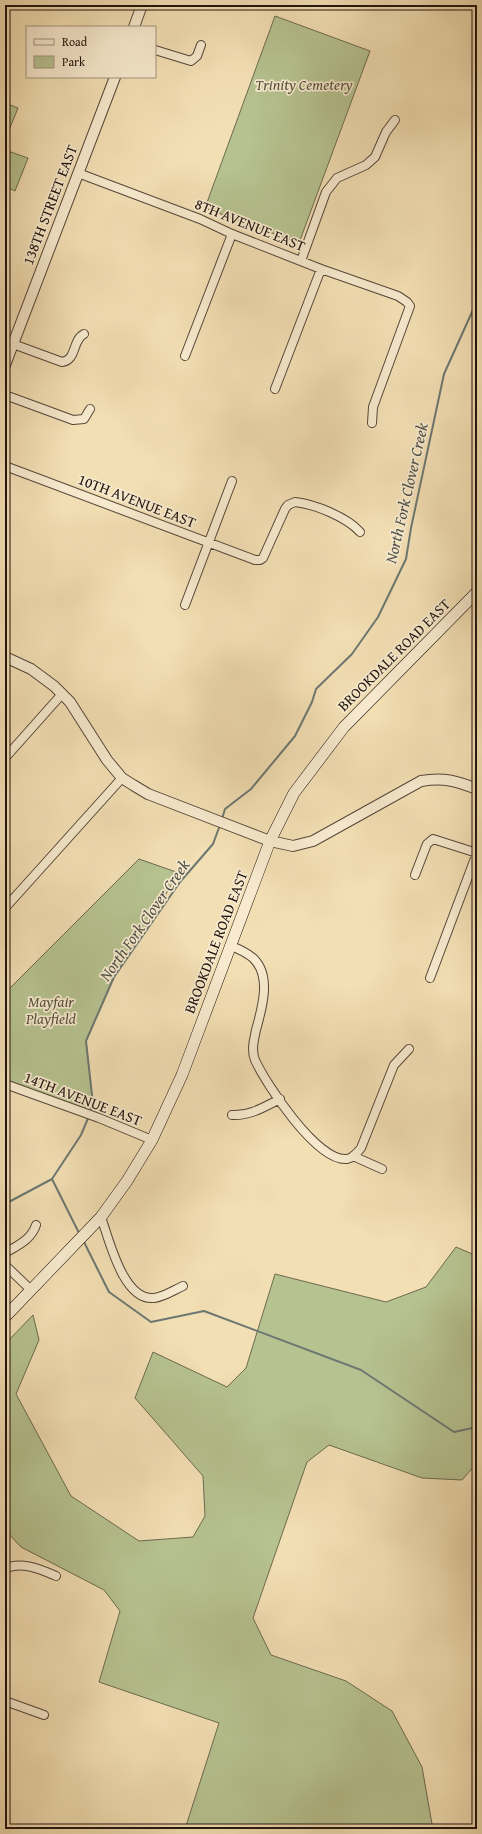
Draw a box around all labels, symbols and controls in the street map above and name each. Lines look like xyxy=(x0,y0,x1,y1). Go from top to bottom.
legend xyxy=(26,26,156,78)
text: Road xyxy=(62,33,88,50)
text: Park xyxy=(62,53,86,70)
park label: Trinity Cemetery xyxy=(255,74,353,95)
street label: 138TH STREET EAST xyxy=(17,141,82,268)
street label: 8TH AVENUE EAST xyxy=(192,193,309,256)
water label: North Fork Clover Creek xyxy=(378,420,434,567)
street label: 10TH AVENUE EAST xyxy=(75,468,200,533)
street label: BROOKDALE ROAD EAST xyxy=(333,593,455,716)
water label: North Fork Clover Creek xyxy=(92,854,195,987)
street label: BROOKDALE ROAD EAST xyxy=(179,867,253,1016)
park label: Mayfair Playfield xyxy=(25,991,76,1029)
street label: 14TH AVENUE EAST xyxy=(21,1066,146,1131)

